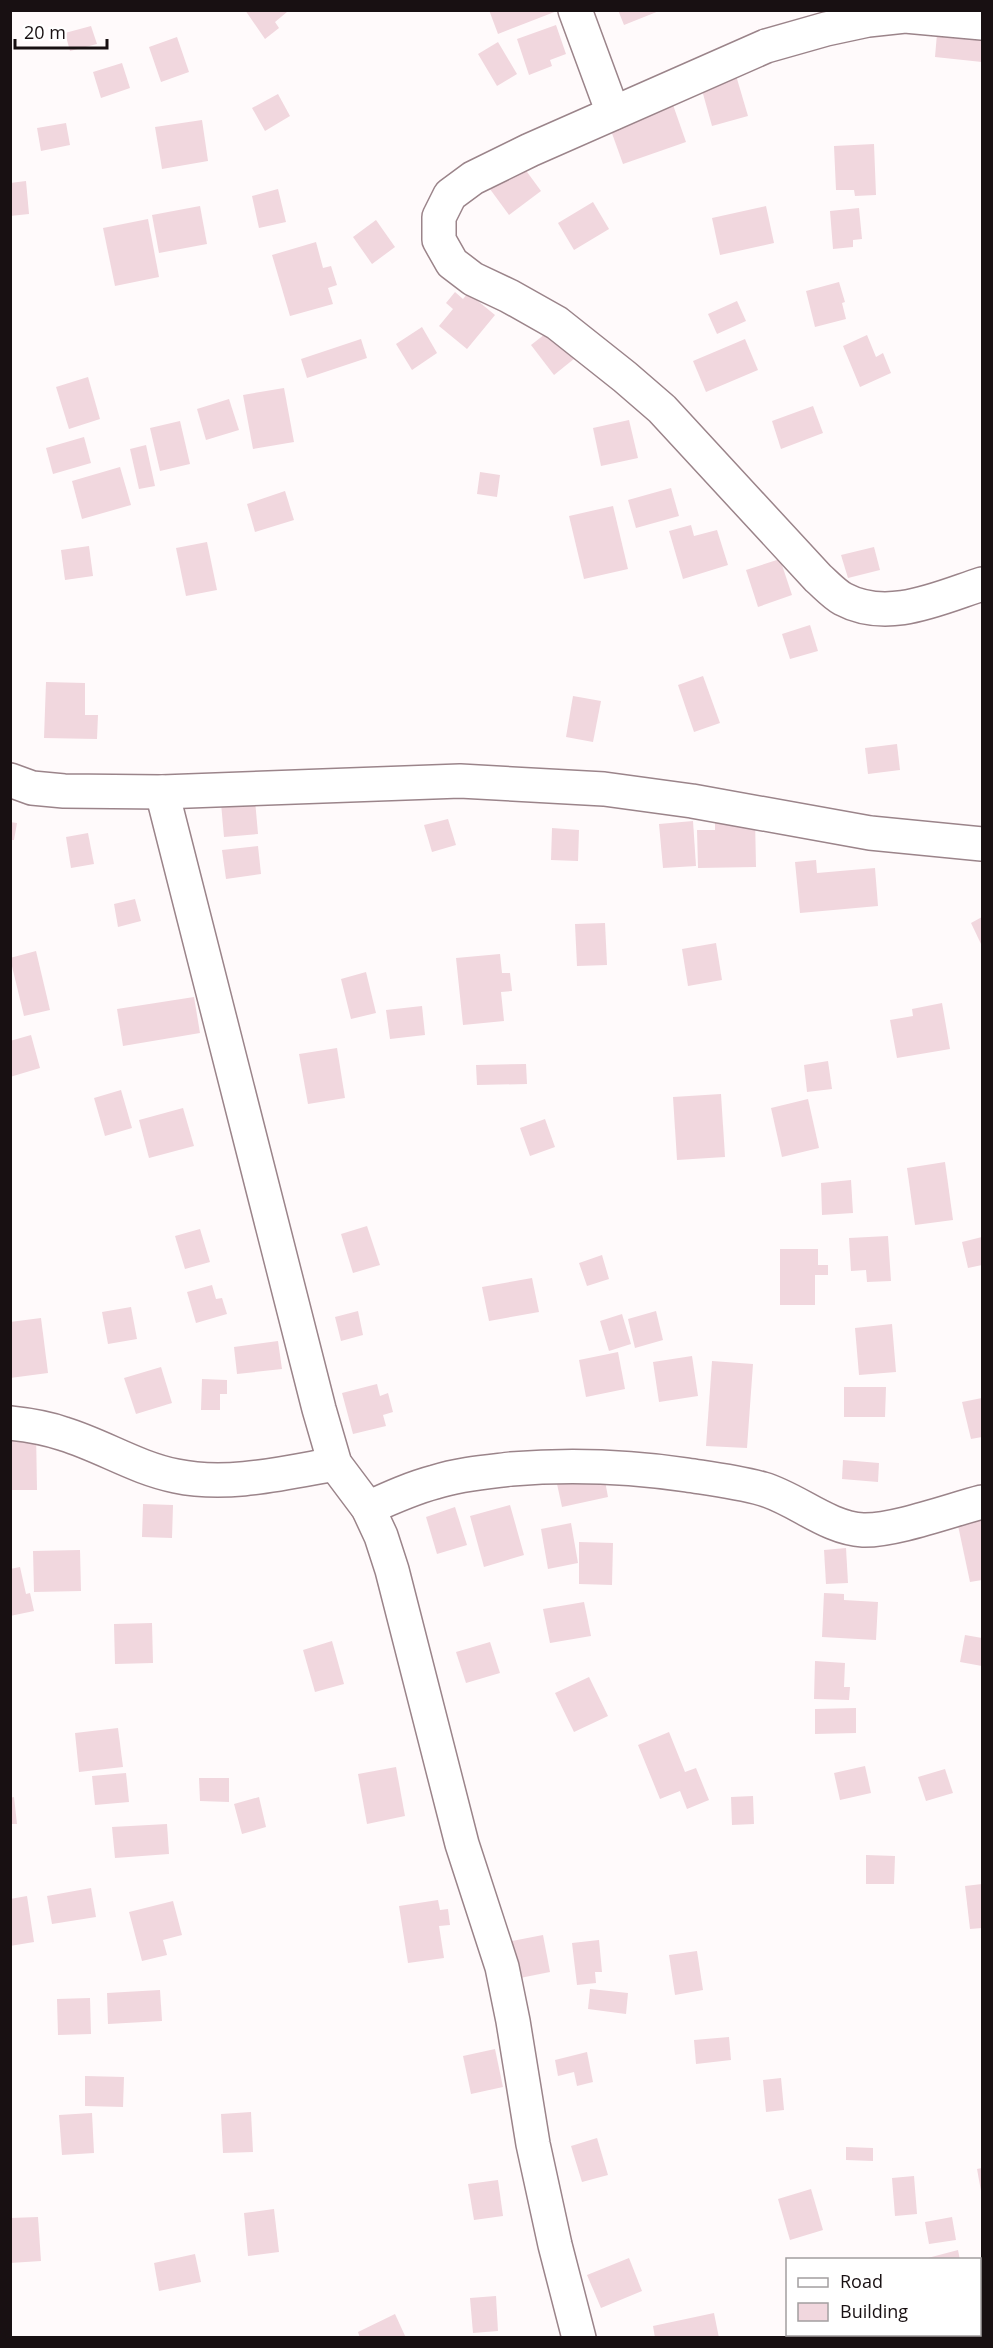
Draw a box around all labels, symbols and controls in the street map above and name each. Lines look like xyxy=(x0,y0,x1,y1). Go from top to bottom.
scale bar xyxy=(15,12,106,50)
text: 20 m xyxy=(24,20,66,44)
legend xyxy=(786,2258,981,2336)
text: Road xyxy=(840,2269,883,2293)
text: Building xyxy=(840,2299,908,2323)

